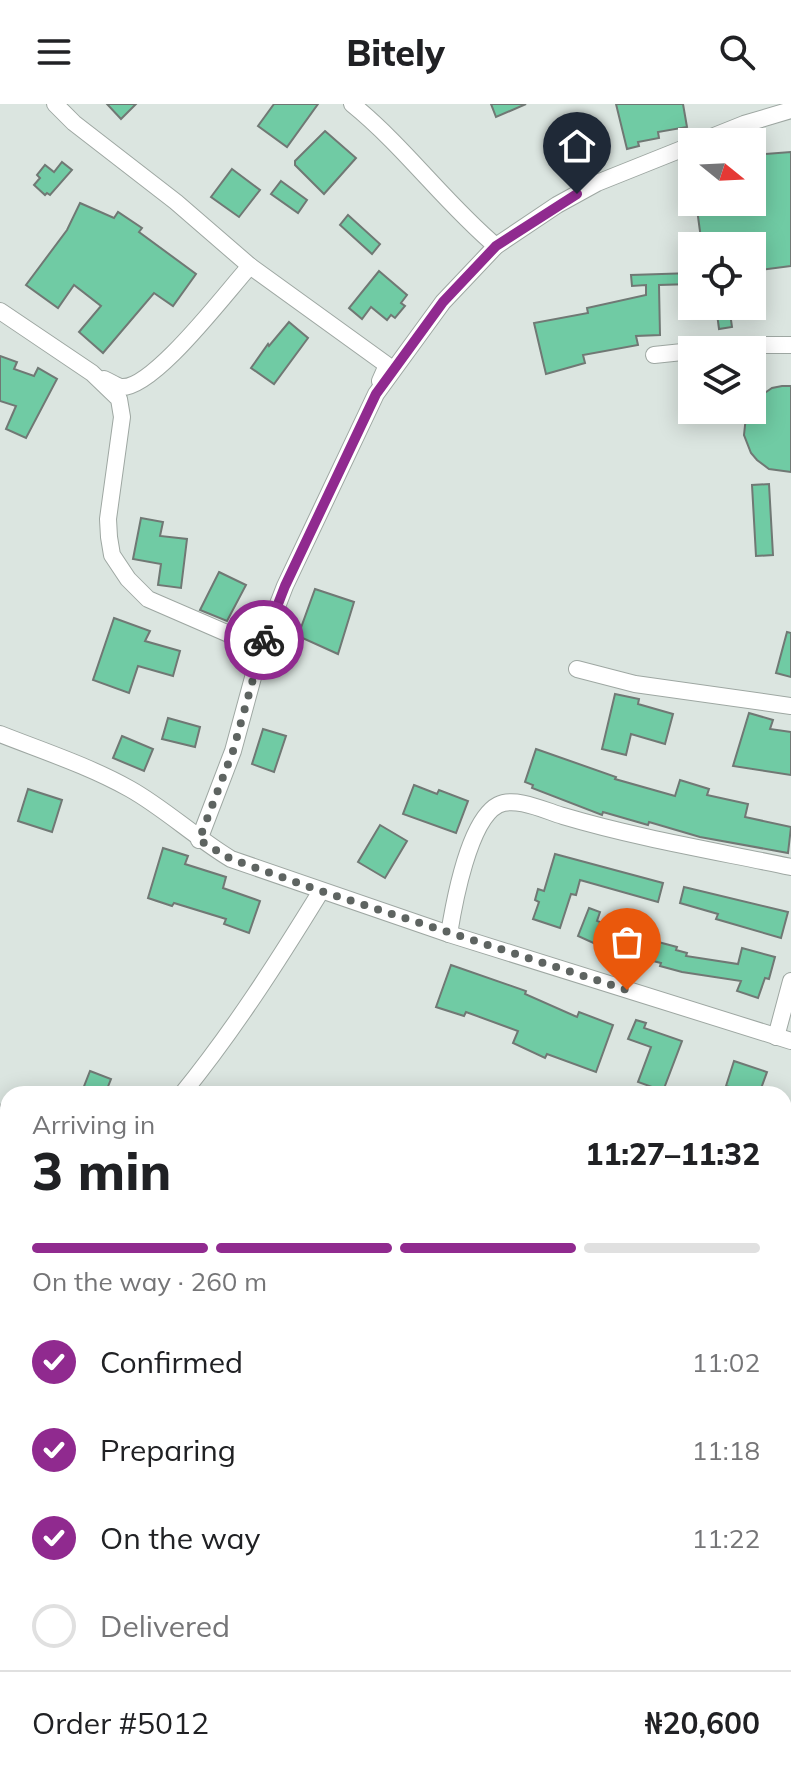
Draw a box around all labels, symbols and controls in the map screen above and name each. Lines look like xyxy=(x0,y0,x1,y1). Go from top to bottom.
icon: menu xyxy=(32,30,76,74)
text: Bitely xyxy=(346,30,445,75)
icon: search xyxy=(715,30,759,74)
pin xyxy=(543,112,611,194)
icon: home xyxy=(555,124,599,168)
north arrow xyxy=(678,128,766,216)
map controls xyxy=(678,128,766,424)
button: locate xyxy=(678,232,766,320)
button: layers xyxy=(678,336,766,424)
courier xyxy=(224,600,304,680)
icon: bike xyxy=(242,618,286,662)
pin xyxy=(593,908,661,990)
icon: bag xyxy=(605,920,649,964)
text: Arriving in xyxy=(32,1108,155,1141)
text: 11:27–11:32 xyxy=(585,1135,760,1173)
text: 3 min xyxy=(32,1138,171,1203)
text: On the way · 260 m xyxy=(32,1265,267,1298)
icon: check xyxy=(32,1340,76,1384)
text: Confirmed xyxy=(100,1343,243,1381)
text: 11:02 xyxy=(692,1346,760,1379)
icon: check xyxy=(32,1428,76,1472)
text: Preparing xyxy=(100,1431,236,1469)
text: 11:18 xyxy=(692,1434,760,1467)
icon: check xyxy=(32,1516,76,1560)
text: On the way xyxy=(100,1519,260,1557)
text: 11:22 xyxy=(692,1522,760,1555)
text: Delivered xyxy=(100,1607,230,1645)
text: Order #5012 xyxy=(32,1704,209,1742)
text: ₦20,600 xyxy=(645,1704,760,1742)

